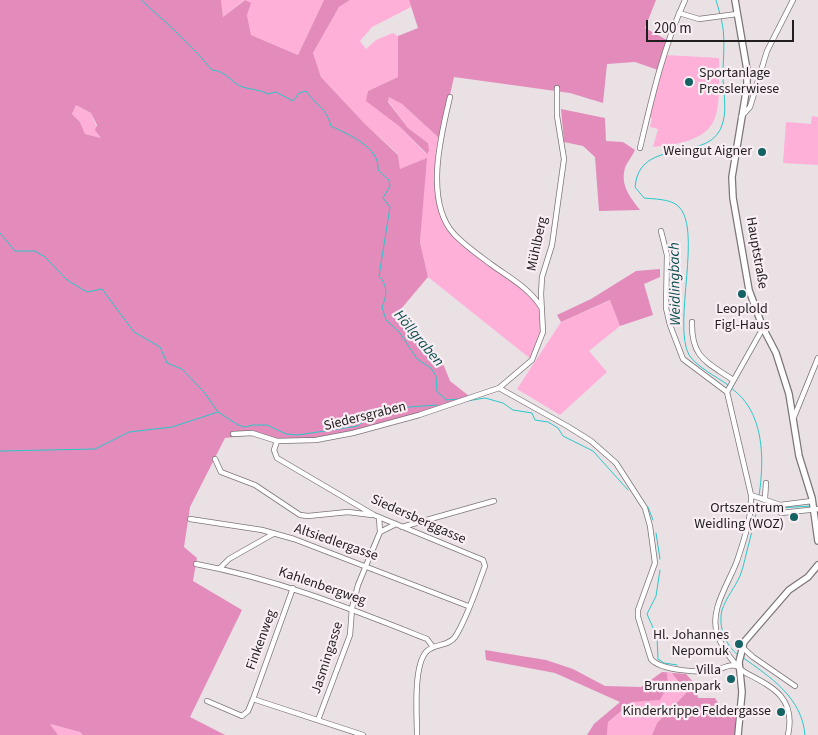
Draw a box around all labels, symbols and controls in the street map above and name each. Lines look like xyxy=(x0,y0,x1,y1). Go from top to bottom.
scale bar xyxy=(648,10,796,42)
text: 200 m xyxy=(654,18,692,39)
place label: Sportanlage Presslerwiese xyxy=(699,66,779,98)
marker: Sportanlage Presslerwiese xyxy=(683,76,695,88)
place label: Weingut Aigner xyxy=(663,144,752,160)
marker: Weingut Aigner xyxy=(756,146,768,158)
street label: Mühlberg xyxy=(524,215,552,273)
street label: Hauptstraße xyxy=(741,216,771,290)
water label: Weidlingbach xyxy=(666,242,686,326)
marker: Leoplold Figl-Haus xyxy=(736,288,748,300)
place label: Leoplold Figl-Haus xyxy=(714,302,770,334)
water label: Höllgraben xyxy=(389,307,447,371)
street label: Siedersgraben xyxy=(322,399,408,435)
street label: Siedersberggasse xyxy=(368,492,468,548)
place label: Ortszentrum Weidling (WOZ) xyxy=(694,501,784,534)
marker: Ortszentrum Weidling (WOZ) xyxy=(788,511,800,523)
street label: Altsiedlergasse xyxy=(292,521,380,565)
street label: Kahlenbergweg xyxy=(276,564,368,610)
street label: Finkenweg xyxy=(243,607,281,673)
street label: Jasmingasse xyxy=(308,620,348,696)
place label: Hl. Johannes Nepomuk xyxy=(653,628,729,660)
marker: Hl. Johannes Nepomuk xyxy=(733,638,745,650)
place label: Villa Brunnenpark xyxy=(644,663,721,696)
marker: Villa Brunnenpark xyxy=(725,673,737,685)
place label: Kinderkrippe Feldergasse xyxy=(622,704,771,720)
marker: Kinderkrippe Feldergasse xyxy=(775,706,787,718)

